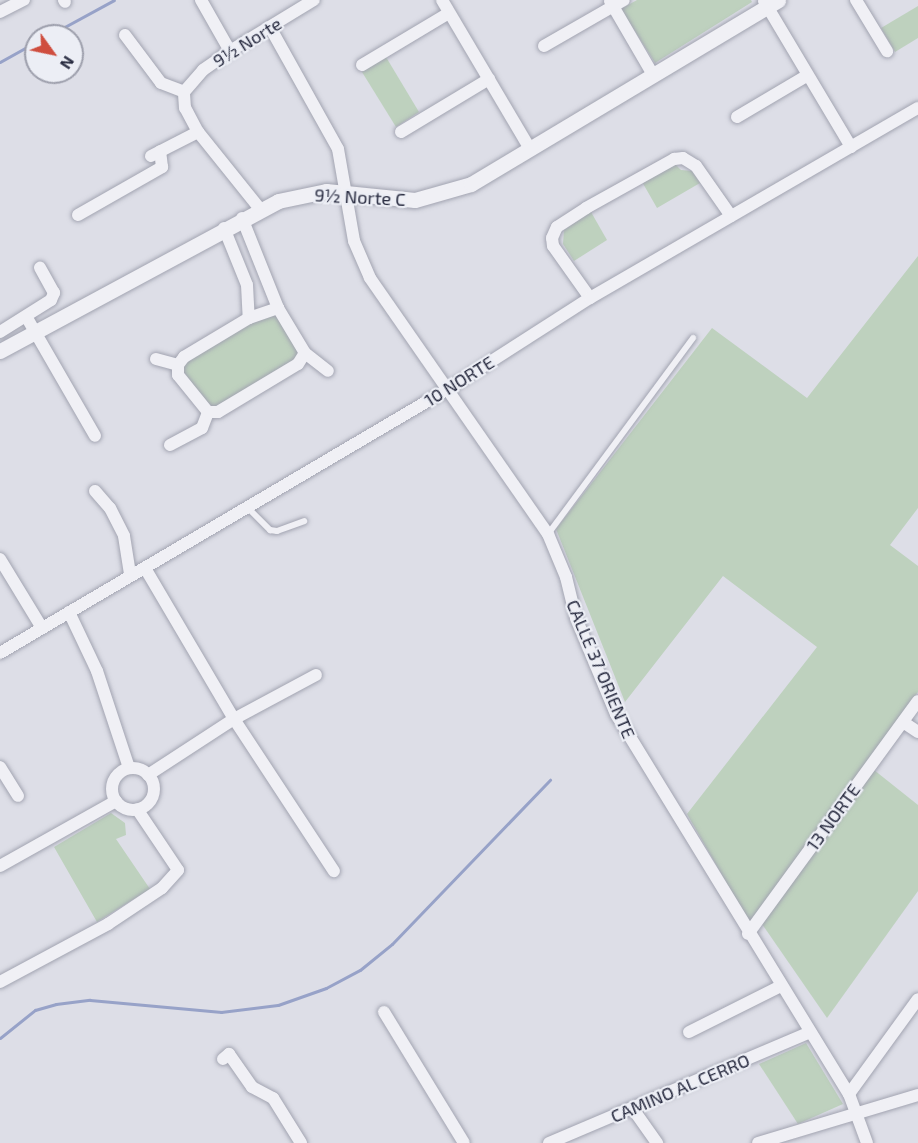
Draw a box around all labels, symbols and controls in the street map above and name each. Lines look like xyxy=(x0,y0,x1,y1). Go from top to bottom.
street label: 9½ Norte xyxy=(209,12,285,72)
north arrow xyxy=(24,24,84,84)
text: N xyxy=(57,53,79,73)
street label: 9½ Norte C xyxy=(314,184,406,210)
street label: 10 NORTE xyxy=(420,351,498,411)
street label: CALLE 37 ORIENTE xyxy=(562,596,640,742)
street label: 13 NORTE xyxy=(802,779,864,855)
street label: CAMINO AL CERRO xyxy=(607,1049,753,1127)

